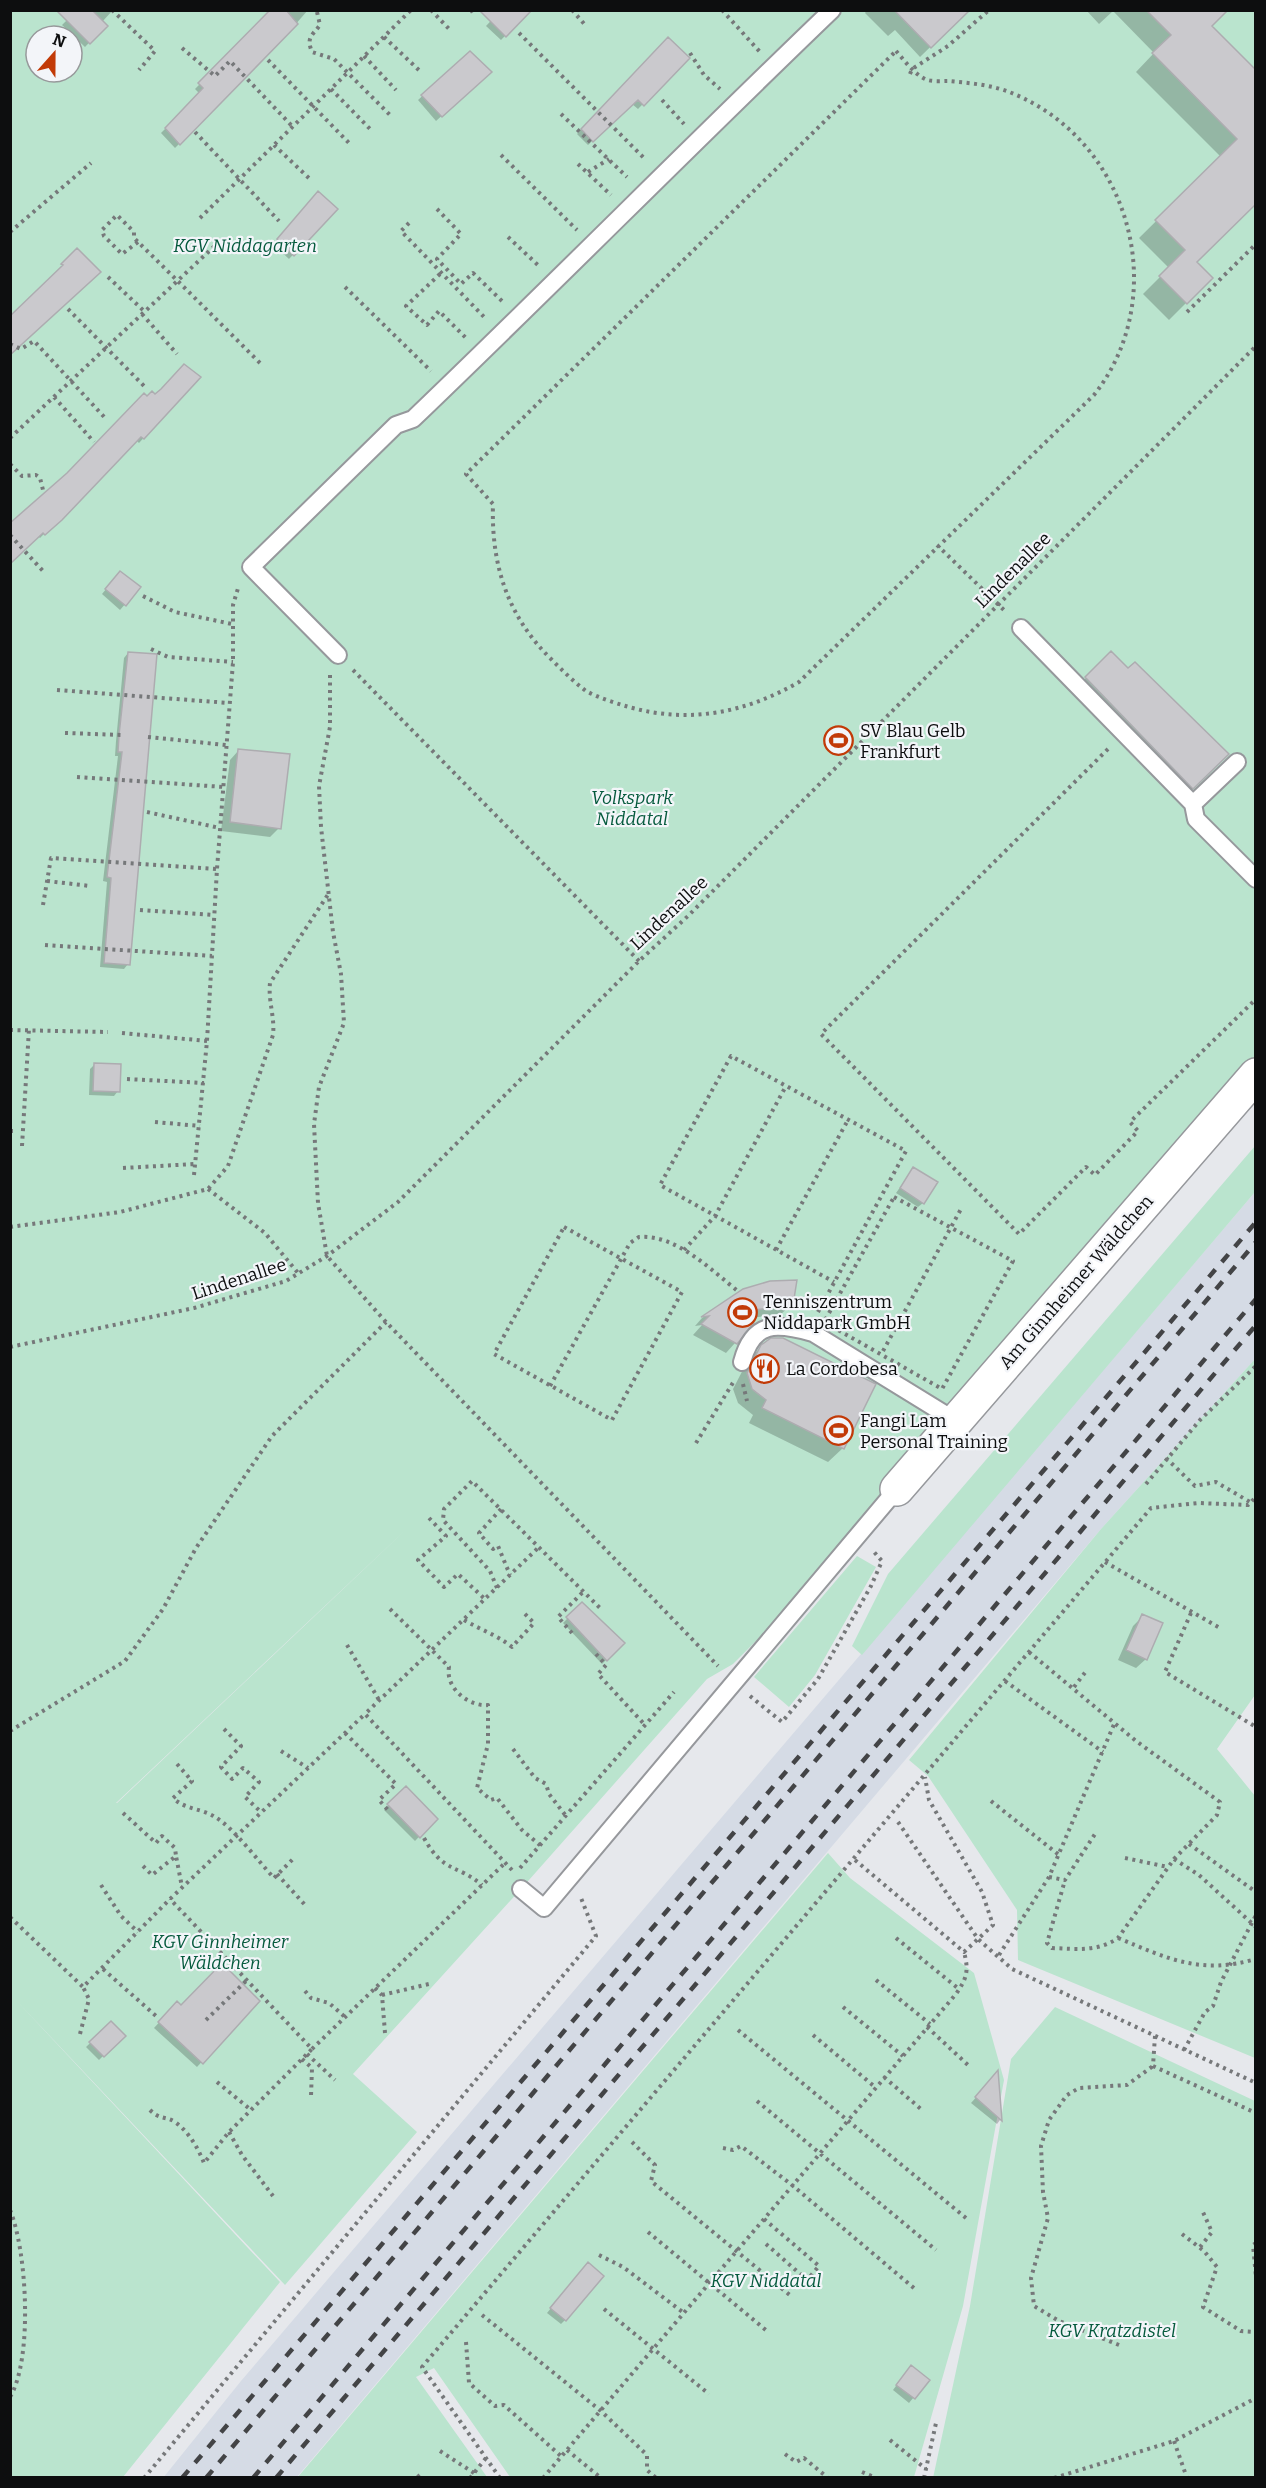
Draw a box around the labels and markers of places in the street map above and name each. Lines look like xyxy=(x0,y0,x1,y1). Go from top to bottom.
place label: SV Blau Gelb Frankfurt xyxy=(860,720,966,763)
sports icon: SV Blau Gelb Frankfurt xyxy=(823,725,855,757)
place label: Tenniszentrum Niddapark GmbH xyxy=(763,1291,911,1334)
sports icon: Tenniszentrum Niddapark GmbH xyxy=(726,1296,758,1328)
restaurant icon: La Cordobesa xyxy=(749,1353,781,1385)
place label: La Cordobesa xyxy=(786,1358,898,1380)
place label: Fangi Lam Personal Training xyxy=(860,1410,1008,1453)
sports icon: Fangi Lam Personal Training xyxy=(823,1415,855,1447)

